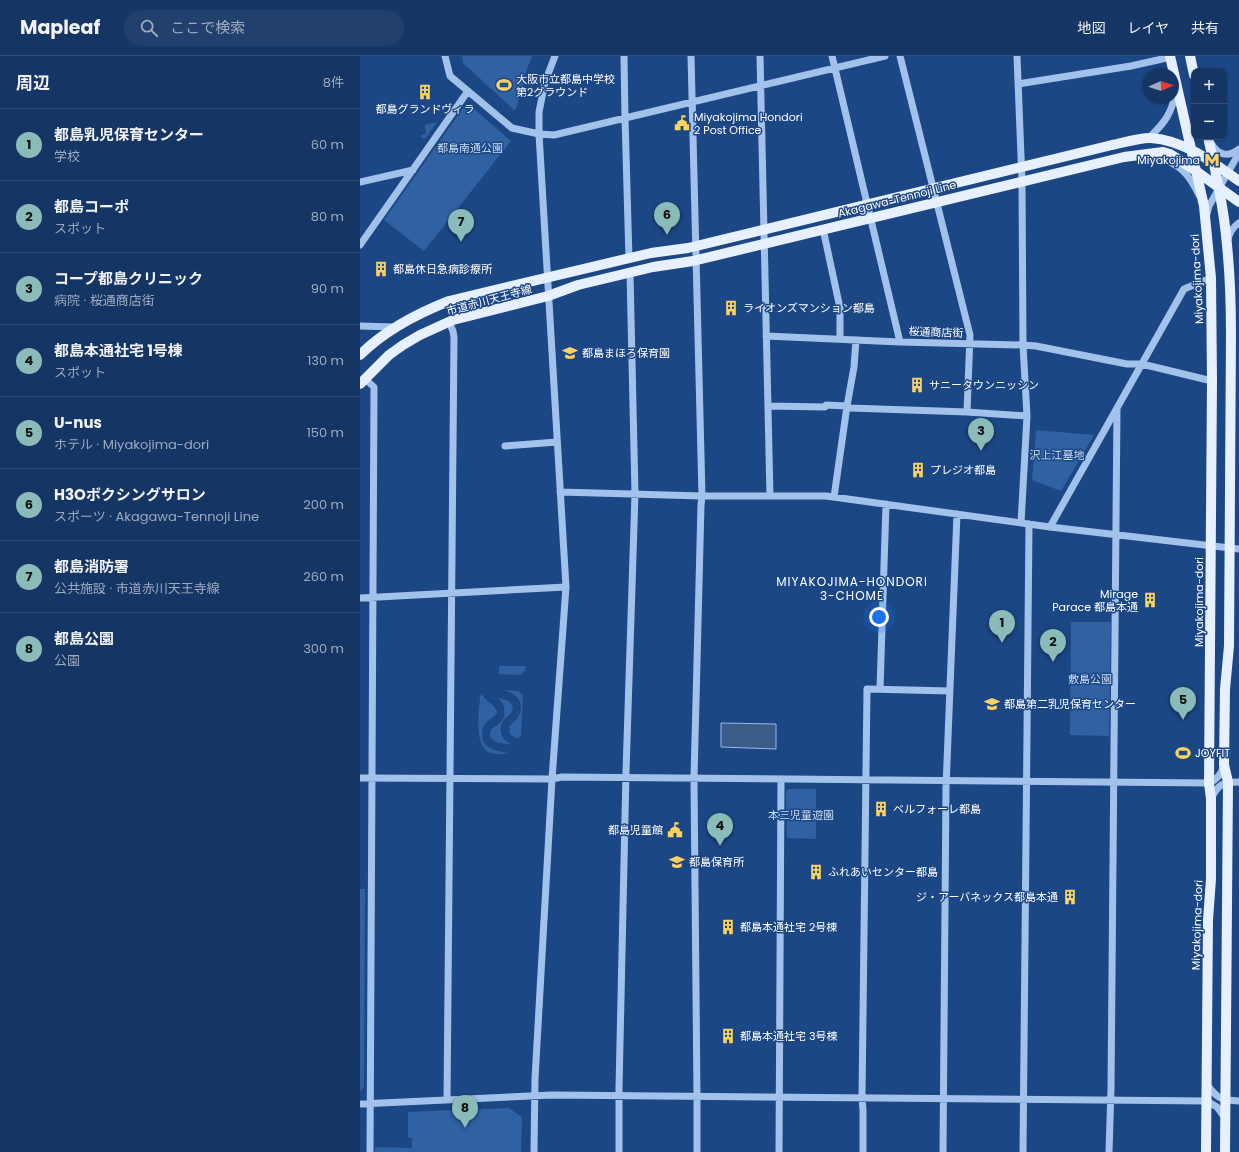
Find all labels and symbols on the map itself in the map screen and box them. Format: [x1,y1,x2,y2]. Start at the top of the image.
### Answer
north arrow [1143,68,1179,104]
place label: 大阪市立都島中学校 第2グラウンド [516,71,615,100]
sports icon: 大阪市立都島中学校 第2グラウンド [495,76,513,94]
building icon: 都島グランドヴィラ [416,83,434,101]
place label: 都島グランドヴィラ [376,101,475,117]
place label: Miyakojima Hondori 2 Post Office [694,109,803,138]
public building icon: Miyakojima Hondori 2 Post Office [673,114,691,132]
park label: 都島南通公園 [437,140,503,156]
metro station icon: Miyakojima [1203,151,1221,169]
place label: Miyakojima [1137,152,1200,168]
street label: Akagawa-Tennoji Line [836,176,958,221]
pin: 6 [654,202,680,235]
pin: 7 [448,209,474,242]
street label: Miyakojima-dori [1187,233,1207,324]
building icon: 都島休日急病診療所 [372,260,390,278]
place label: 都島休日急病診療所 [393,261,493,277]
street label: 市道赤川天王寺線 [444,281,534,319]
building icon: ライオンズマンション都島 [722,299,740,317]
place label: ライオンズマンション都島 [743,300,875,316]
street label: 桜通商店街 [908,323,964,341]
school or university icon: 都島まほろ保育園 [561,344,579,362]
place label: 都島まほろ保育園 [582,345,670,361]
building icon: サニータウンニッシン [908,376,926,394]
place label: サニータウンニッシン [929,377,1039,393]
pin: 3 [968,418,994,451]
park label: 沢上江墓地 [1030,447,1085,463]
building icon: プレジオ都島 [909,461,927,479]
place label: プレジオ都島 [930,462,996,478]
street label: Miyakojima-dori [1191,557,1207,647]
district label: MIYAKOJIMA-HONDORI 3-CHOME [776,573,928,604]
place label: Mirage Parace 都島本通 [1052,586,1138,615]
building icon: Mirage Parace 都島本通 [1141,591,1159,609]
your location [869,607,889,627]
pin: 1 [989,610,1015,643]
pin: 2 [1040,629,1066,662]
park label: 敷島公園 [1068,671,1112,687]
pin: 5 [1170,687,1196,720]
school or university icon: 都島第二乳児保育センター [983,695,1001,713]
place label: 都島第二乳児保育センター [1004,696,1136,712]
sports icon: JOYFIT [1174,744,1192,762]
place label: JOYFIT [1195,745,1230,761]
building icon: ベルフォーレ都島 [872,800,890,818]
place label: ベルフォーレ都島 [893,801,981,817]
park label: 本三児童遊園 [768,807,834,823]
pin: 4 [707,813,733,846]
public building icon: 都島児童館 [666,821,684,839]
place label: 都島児童館 [608,822,663,838]
school or university icon: 都島保育所 [668,853,686,871]
place label: 都島保育所 [689,854,745,870]
building icon: ふれあいセンター都島 [807,863,825,881]
place label: ふれあいセンター都島 [828,864,938,880]
street label: Miyakojima-dori [1187,879,1207,970]
building icon: ジ・アーバネックス都島本通 [1061,888,1079,906]
place label: ジ・アーバネックス都島本通 [916,889,1058,905]
building icon: 都島本通社宅 2号棟 [719,918,737,936]
place label: 都島本通社宅 2号棟 [740,919,837,935]
building icon: 都島本通社宅 3号棟 [719,1027,737,1045]
place label: 都島本通社宅 3号棟 [740,1028,837,1044]
pin: 8 [452,1095,478,1128]

